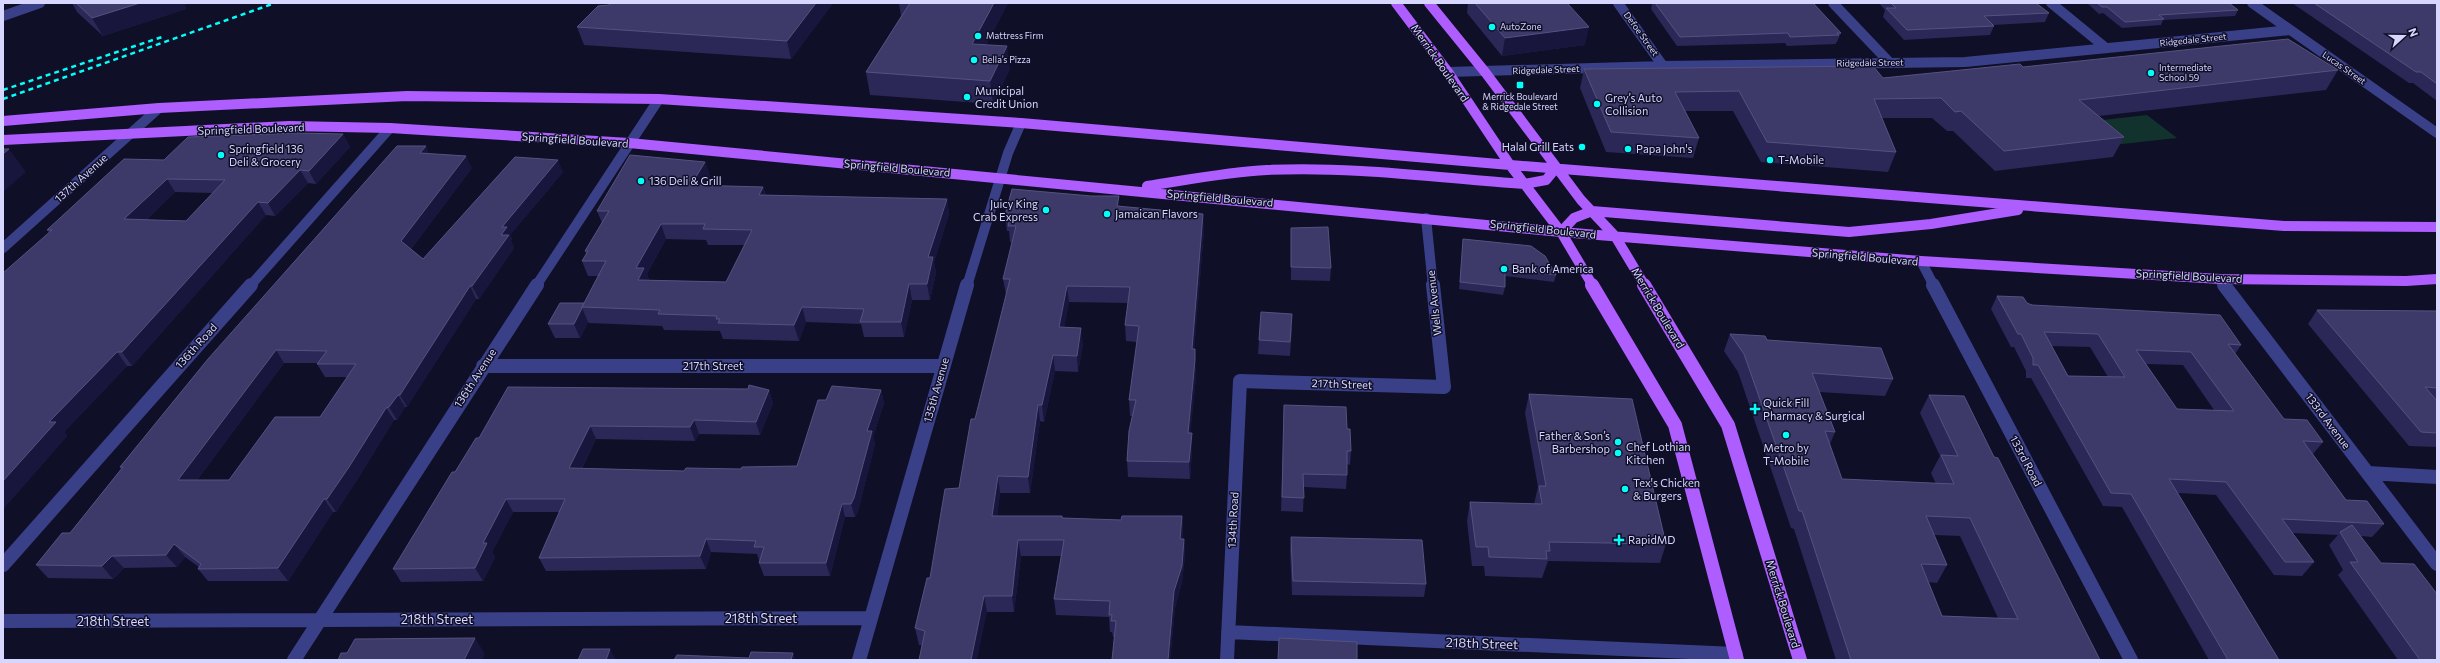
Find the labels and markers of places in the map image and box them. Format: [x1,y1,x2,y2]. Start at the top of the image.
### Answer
place label: AutoZone [1500,21,1542,32]
marker: AutoZone [1487,22,1497,32]
place label: Mattress Firm [986,30,1044,41]
marker: Mattress Firm [973,31,983,41]
place label: Bella’s Pizza [982,54,1031,65]
marker: Bella’s Pizza [969,55,979,65]
place label: Intermediate School 59 [2159,62,2212,83]
marker: Intermediate School 59 [2146,68,2156,78]
marker: Merrick Boulevard & Ridgedale Street [1515,80,1525,90]
place label: Municipal Credit Union [975,84,1038,110]
place label: Merrick Boulevard & Ridgedale Street [1482,91,1558,112]
place label: Grey’s Auto Collision [1605,91,1663,117]
marker: Municipal Credit Union [962,92,972,102]
marker: Grey’s Auto Collision [1592,99,1602,109]
place label: Halal Grill Eats [1502,140,1574,153]
place label: Springfield 136 Deli & Grocery [229,142,304,168]
marker: Halal Grill Eats [1577,142,1587,152]
place label: Papa John's [1636,142,1693,156]
marker: Papa John's [1623,144,1633,154]
marker: Springfield 136 Deli & Grocery [216,150,226,160]
place label: T-Mobile [1778,153,1824,166]
marker: T-Mobile [1765,155,1775,165]
place label: 136 Deli & Grill [649,174,721,187]
marker: 136 Deli & Grill [636,176,646,186]
place label: Juicy King Crab Express [973,197,1038,223]
marker: Juicy King Crab Express [1041,205,1051,215]
place label: Jamaican Flavors [1115,207,1198,221]
marker: Jamaican Flavors [1102,209,1112,219]
place label: Bank of America [1512,262,1594,275]
marker: Bank of America [1499,264,1509,274]
place label: Quick Fill Pharmacy & Surgical [1763,396,1865,422]
marker: Quick Fill Pharmacy & Surgical [1750,404,1760,414]
place label: Father & Son’s Barbershop [1539,429,1610,455]
marker: Metro by T-Mobile [1781,430,1791,440]
marker: Father & Son’s Barbershop [1613,437,1623,447]
place label: Chef Lothian Kitchen [1626,440,1691,466]
place label: Metro by T-Mobile [1763,441,1809,467]
marker: Chef Lothian Kitchen [1613,448,1623,458]
place label: Tex's Chicken & Burgers [1633,476,1700,502]
marker: Tex's Chicken & Burgers [1620,484,1630,494]
place label: RapidMD [1628,533,1675,546]
marker: RapidMD [1613,534,1625,546]

